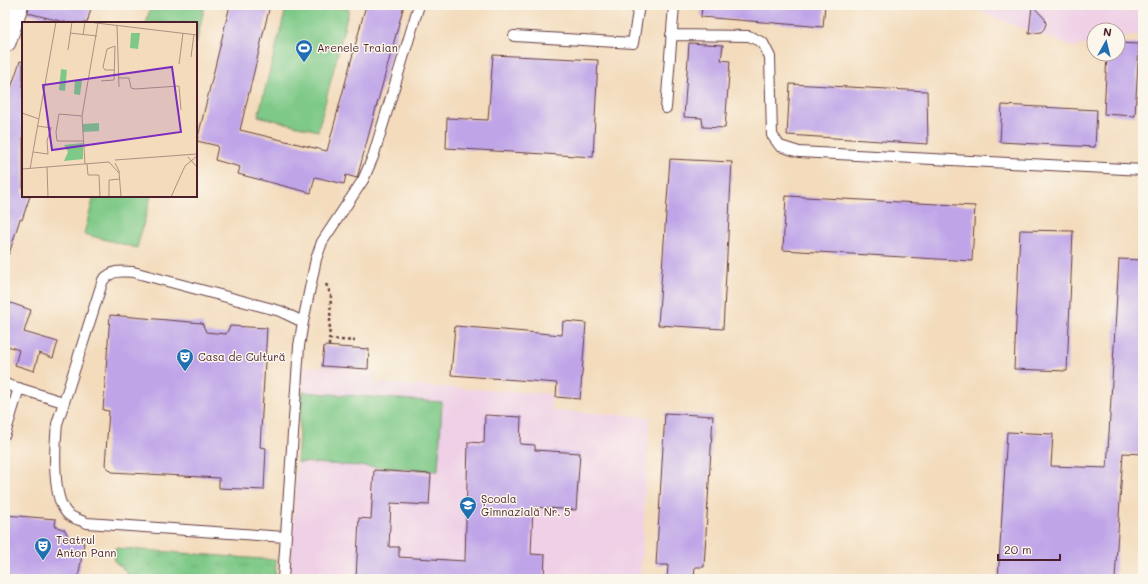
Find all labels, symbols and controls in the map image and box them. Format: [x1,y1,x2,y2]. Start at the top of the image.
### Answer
inset map [22,22,197,197]
north arrow [1086,22,1126,62]
text: N [1102,24,1113,40]
sports icon: Arenele Traian [294,38,314,63]
place label: Arenele Traian [317,40,398,55]
theatre icon: Casa de Cultură [175,347,195,372]
place label: Casa de Cultură [198,349,286,364]
place label: Școala Gimnazială Nr. 5 [481,491,571,519]
school or university icon: Școala Gimnazială Nr. 5 [458,495,478,520]
place label: Teatrul Anton Pann [56,532,116,560]
theatre icon: Teatrul Anton Pann [33,536,53,561]
scale bar [998,536,1060,562]
text: 20 m [1004,541,1032,557]

